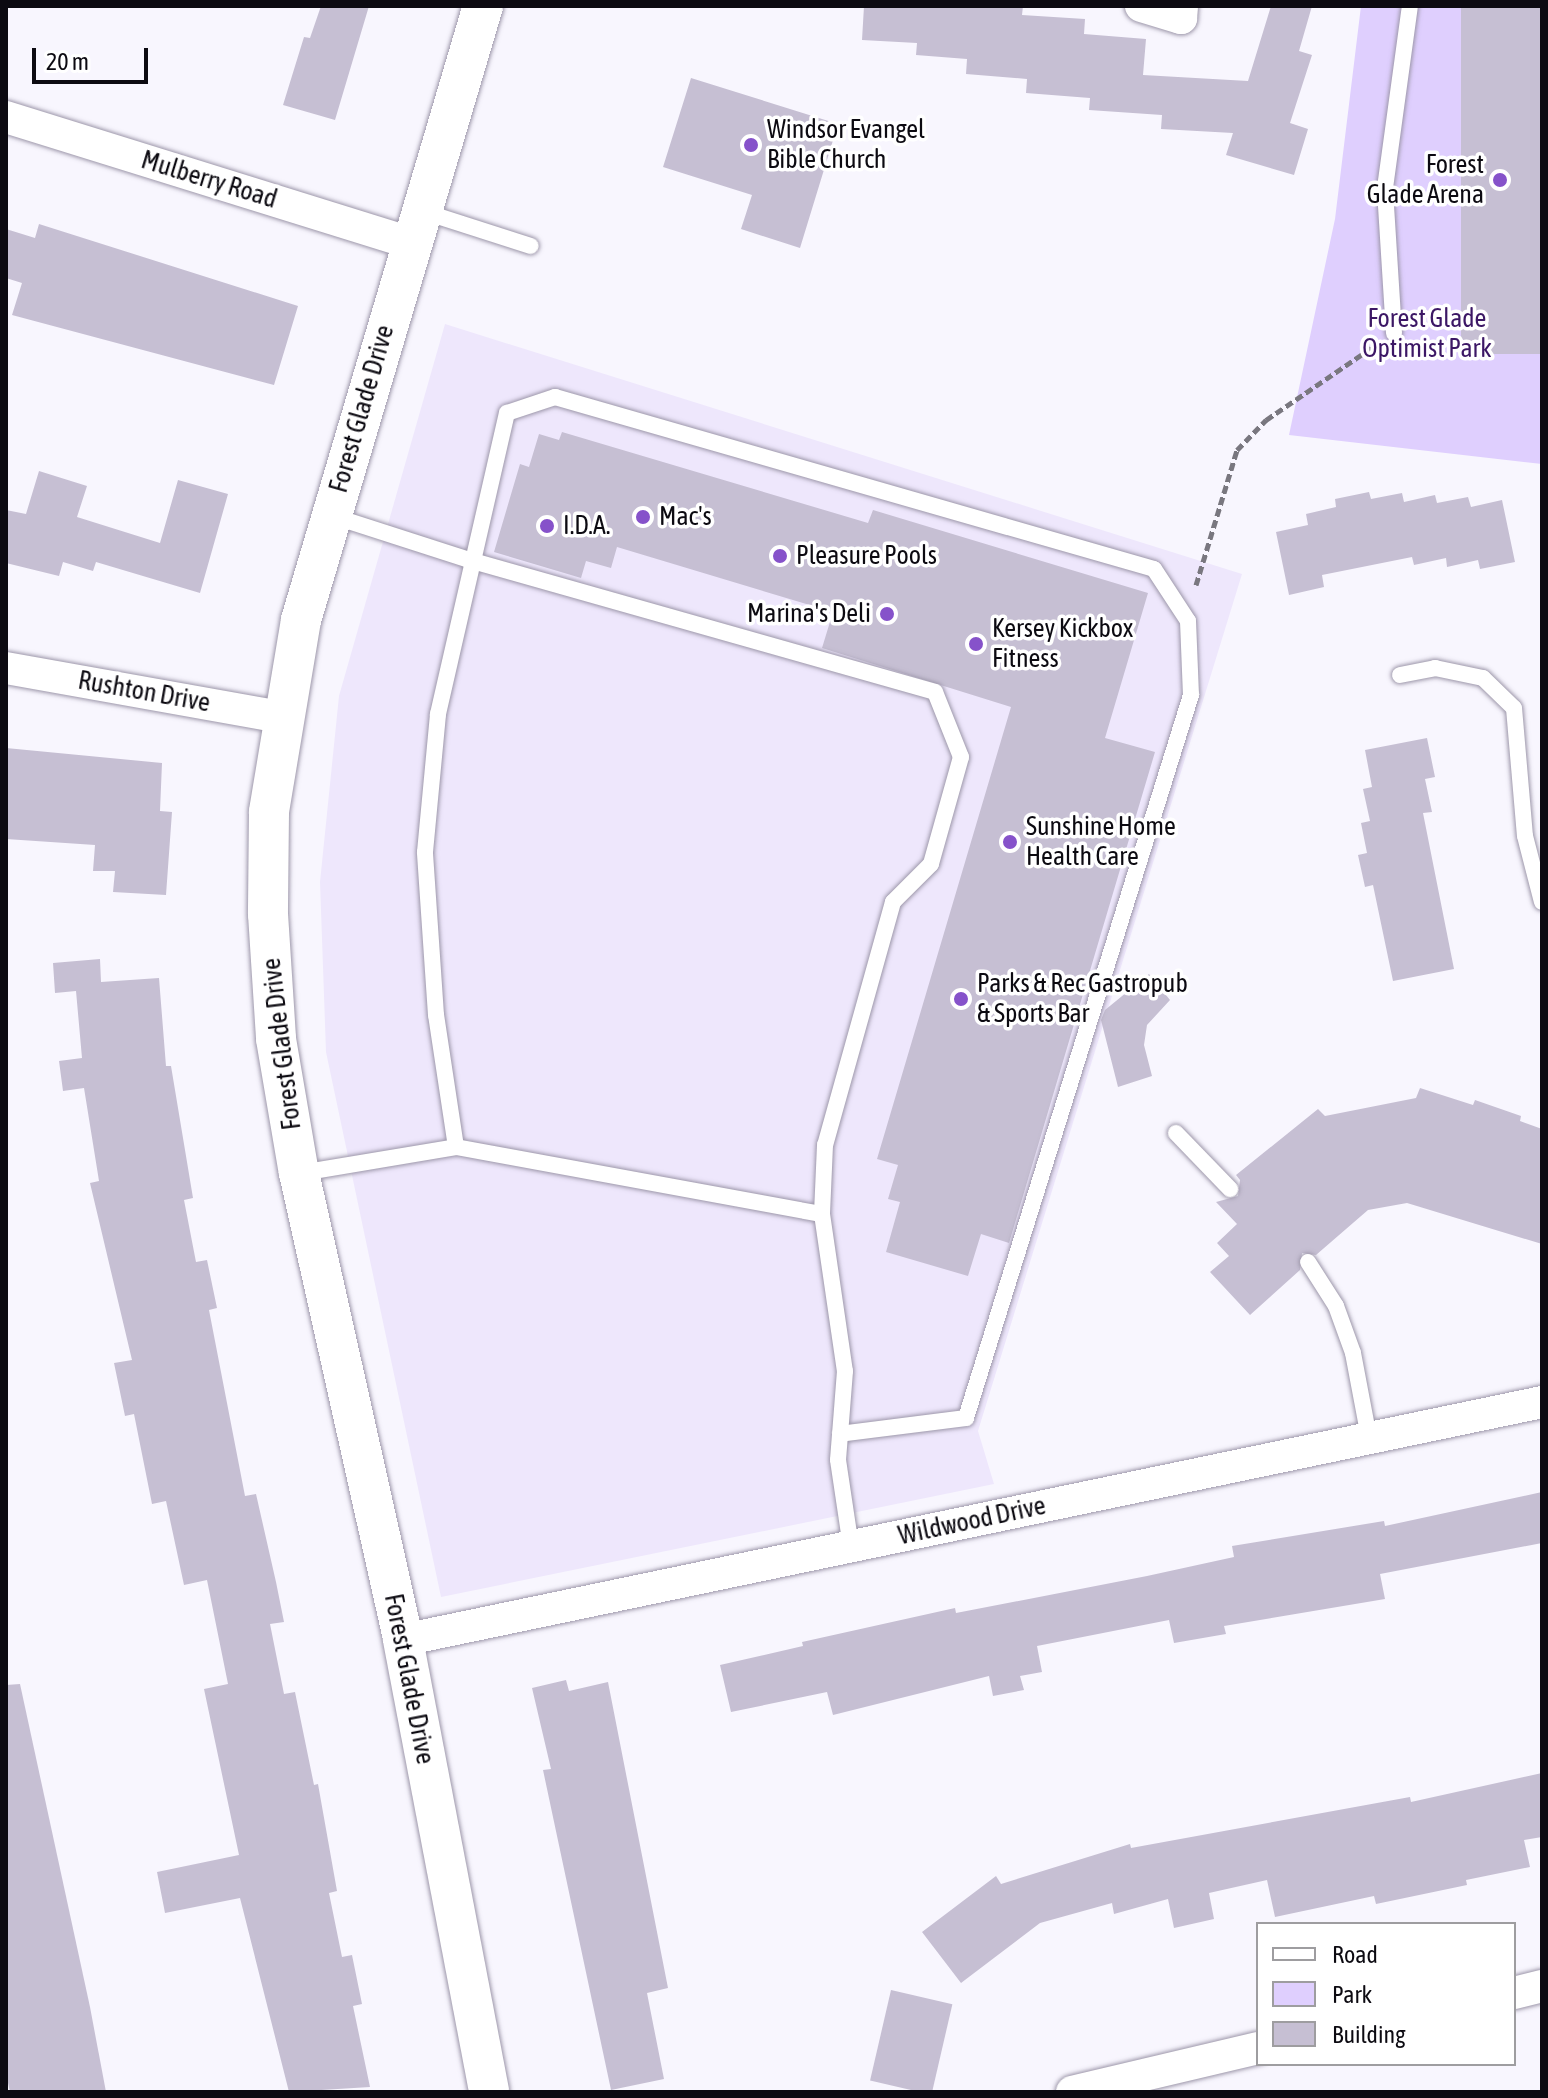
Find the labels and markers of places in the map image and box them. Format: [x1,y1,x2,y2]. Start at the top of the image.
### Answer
place label: Windsor Evangel Bible Church [767,114,925,176]
marker: Windsor Evangel Bible Church [742,136,760,154]
place label: Forest Glade Arena [1367,149,1484,210]
marker: Forest Glade Arena [1491,171,1509,189]
place label: Mac's [659,501,712,533]
marker: Mac's [634,508,652,526]
place label: I.D.A. [563,510,610,542]
marker: I.D.A. [538,517,556,535]
place label: Pleasure Pools [796,540,937,572]
marker: Pleasure Pools [771,547,789,565]
place label: Marina's Deli [747,598,871,630]
marker: Marina's Deli [878,605,896,623]
place label: Kersey Kickbox Fitness [992,613,1133,674]
marker: Kersey Kickbox Fitness [967,635,985,653]
place label: Sunshine Home Health Care [1026,811,1176,872]
marker: Sunshine Home Health Care [1001,833,1019,851]
place label: Parks & Rec Gastropub & Sports Bar [977,968,1188,1030]
marker: Parks & Rec Gastropub & Sports Bar [952,990,970,1008]

